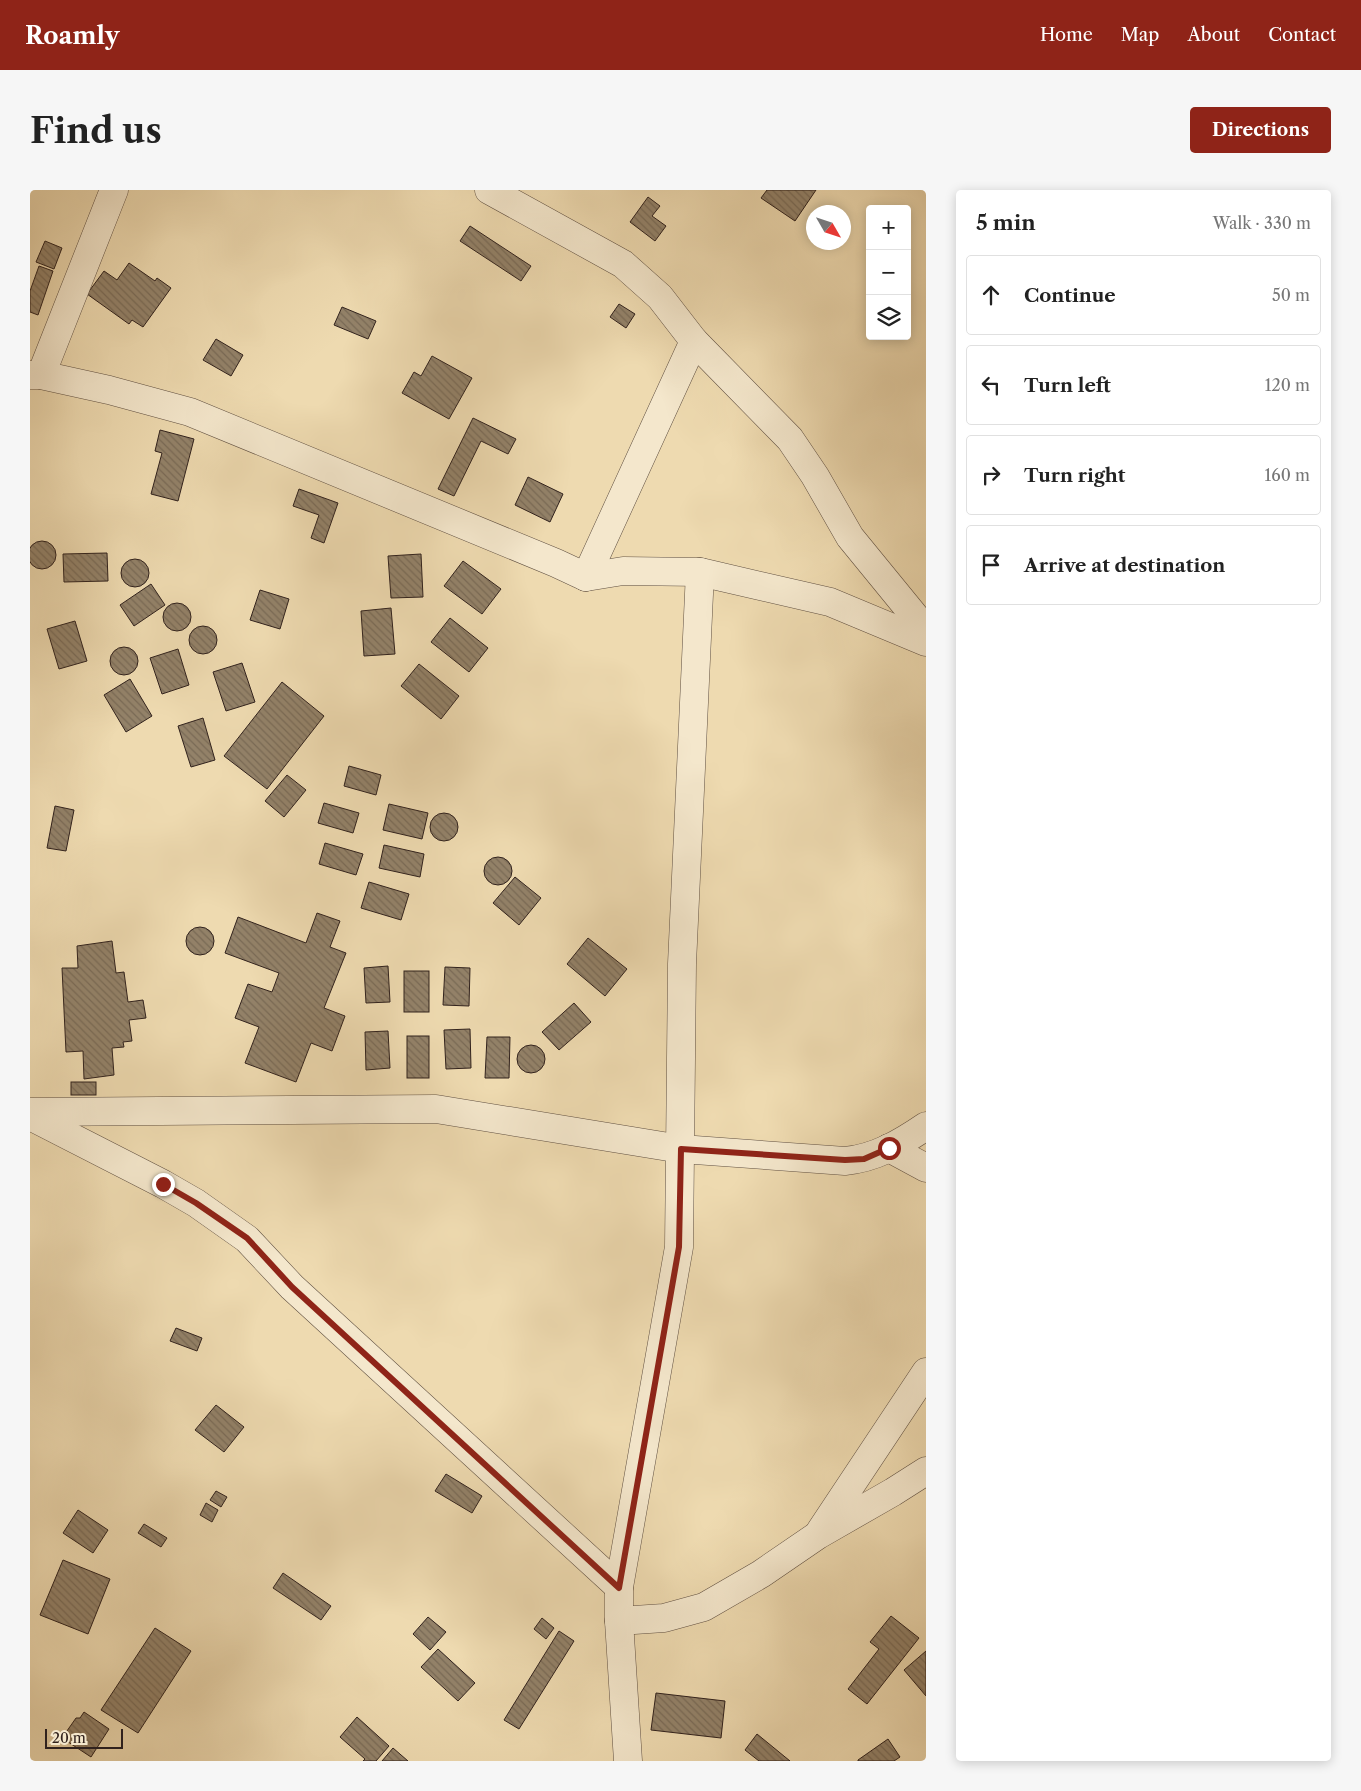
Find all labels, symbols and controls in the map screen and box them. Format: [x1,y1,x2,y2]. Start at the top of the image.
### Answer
text: Roamly [25,21,119,50]
text: Home [1040,24,1093,46]
text: Map [1121,24,1159,46]
text: About [1187,24,1240,46]
text: Contact [1268,24,1336,46]
button: Directions [1190,107,1331,153]
text: Find us [30,109,162,152]
north arrow [806,205,851,250]
map controls [866,205,911,340]
button: + [866,205,911,250]
text: 5 min [976,210,1036,235]
text: Walk · 330 m [1213,213,1311,233]
button: − [866,250,911,295]
icon: ahead [977,281,1005,309]
text: Continue [1024,284,1116,307]
text: 50 m [1272,285,1310,305]
button: layers [866,295,911,340]
icon: left [977,371,1005,399]
text: Turn left [1024,374,1111,397]
text: 120 m [1265,375,1310,395]
icon: right [977,461,1005,489]
text: Turn right [1024,464,1125,487]
text: 160 m [1265,465,1310,485]
icon: arrive [977,551,1005,579]
text: Arrive at destination [1024,554,1225,577]
route start [878,1137,901,1160]
route end [152,1173,175,1196]
scale bar [45,1726,122,1749]
text: 20 m [52,1729,86,1747]

